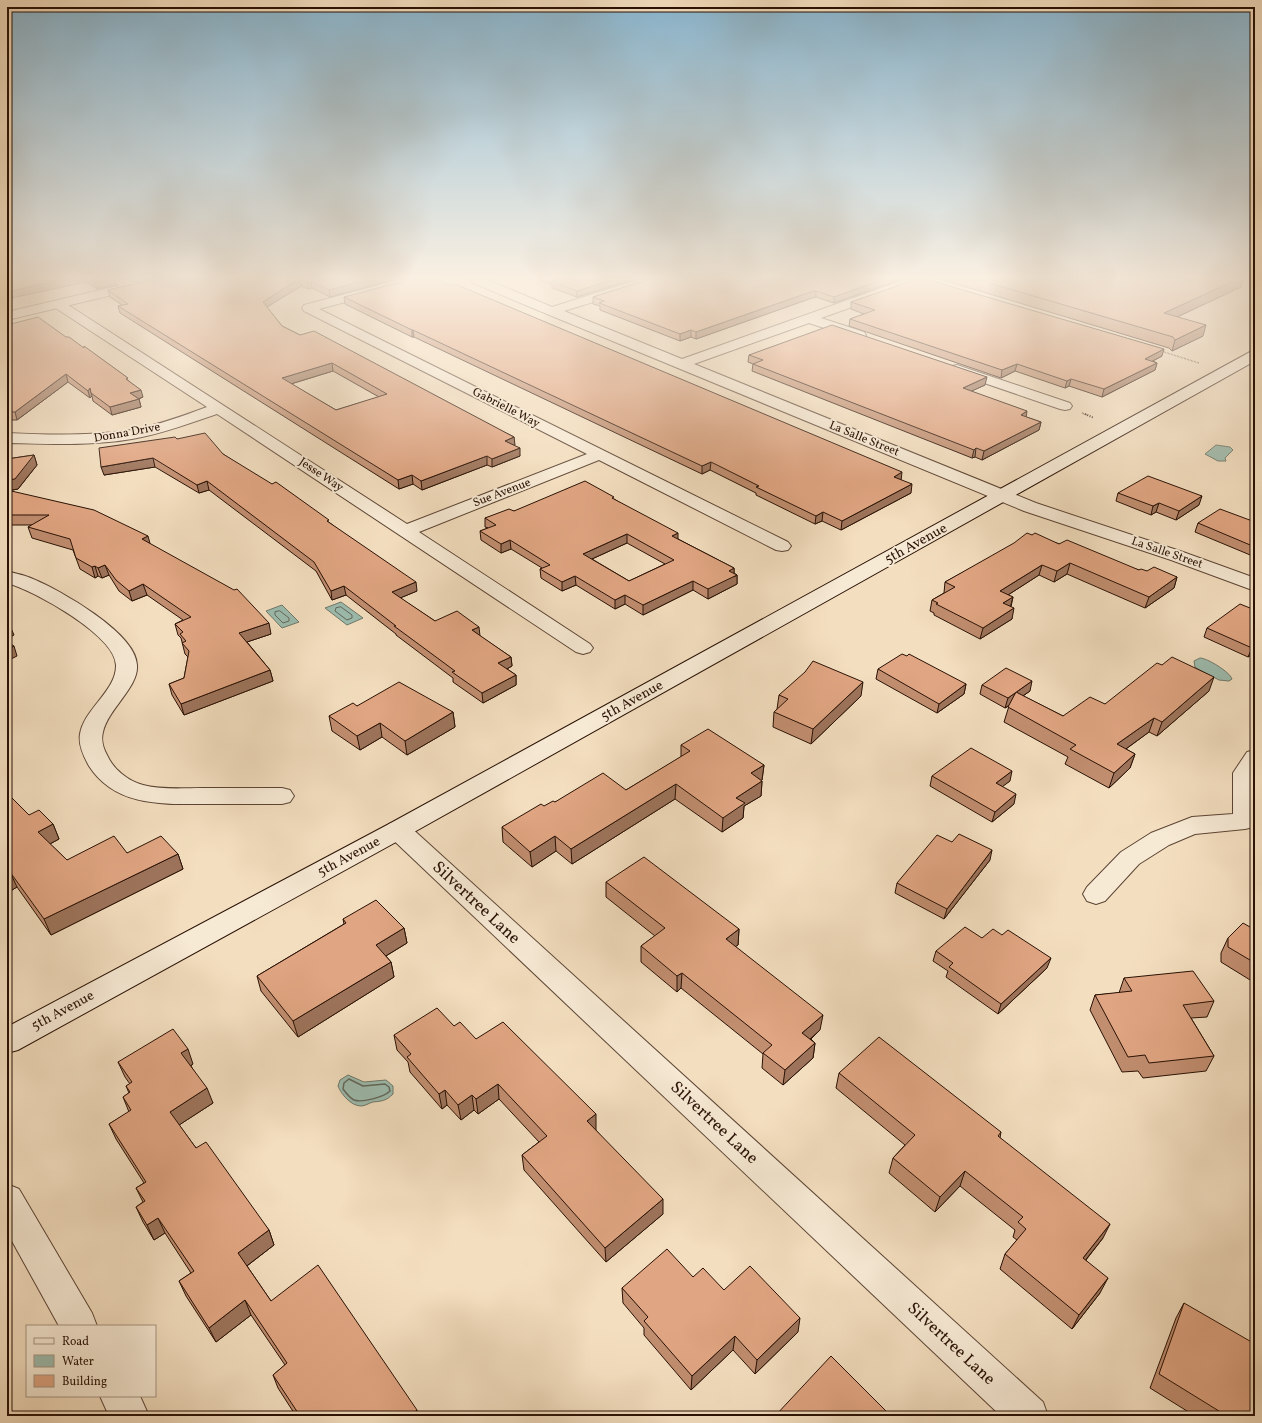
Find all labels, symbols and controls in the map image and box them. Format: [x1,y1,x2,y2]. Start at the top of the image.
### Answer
street label: Gabrielle Way [469,384,543,432]
street label: La Salle Street [827,418,901,460]
street label: Donna Drive [93,419,162,447]
street label: Jesse Way [295,454,347,496]
street label: Sue Avenue [471,475,534,511]
street label: 5th Avenue [881,519,951,569]
street label: La Salle Street [1129,533,1205,573]
street label: 5th Avenue [597,676,667,726]
street label: 5th Avenue [314,832,384,881]
street label: Silvertree Lane [427,856,525,950]
street label: 5th Avenue [28,986,98,1035]
street label: Silvertree Lane [665,1076,763,1170]
street label: Silvertree Lane [902,1297,1000,1391]
legend [26,1325,156,1397]
text: Road [62,1334,89,1350]
text: Water [62,1354,94,1370]
text: Building [62,1374,107,1390]

